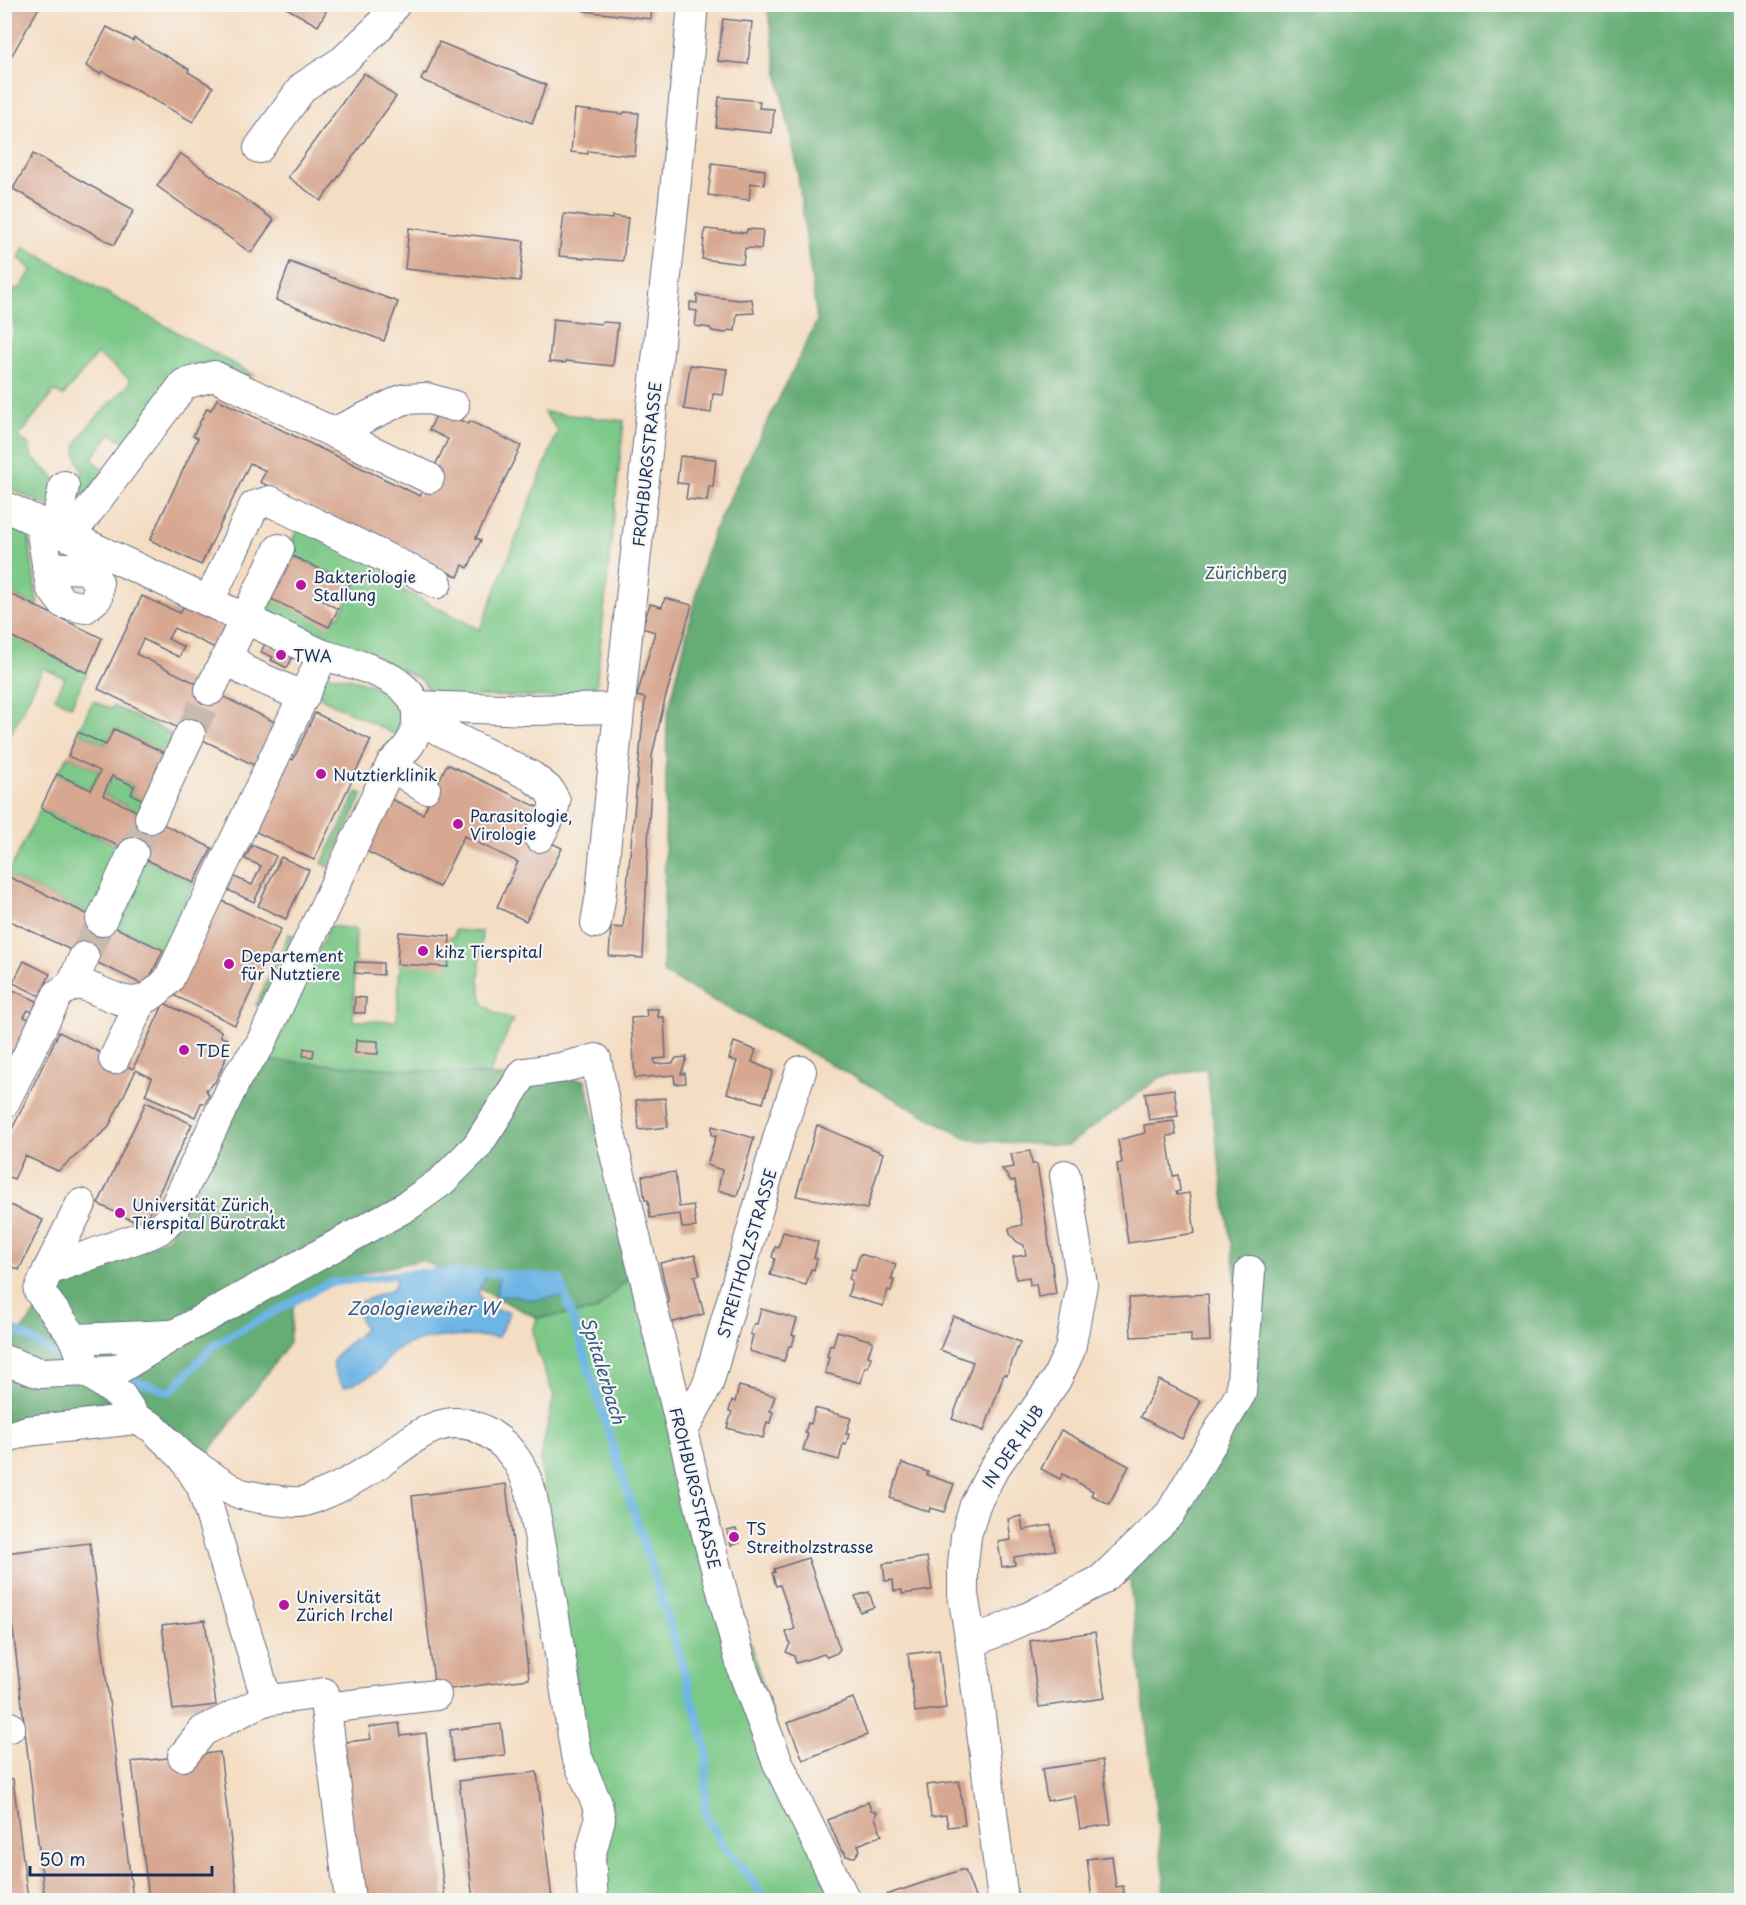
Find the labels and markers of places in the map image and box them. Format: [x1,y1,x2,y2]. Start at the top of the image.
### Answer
place label: Bakteriologie Stallung [313,564,416,606]
marker: Bakteriologie Stallung [294,578,308,592]
place label: TWA [293,643,332,667]
marker: TWA [274,648,288,662]
place label: Nutztierklinik [333,762,437,786]
marker: Nutztierklinik [314,767,328,781]
place label: Parasitologie, Virologie [470,803,572,845]
marker: Parasitologie, Virologie [451,817,465,831]
place label: kihz Tierspital [435,939,543,963]
place label: Departement für Nutztiere [241,943,344,985]
marker: kihz Tierspital [416,944,430,958]
marker: Departement für Nutztiere [222,957,236,971]
place label: TDE [196,1038,230,1062]
marker: TDE [177,1043,191,1057]
place label: Universität Zürich, Tierspital Bürotrakt [132,1192,286,1234]
marker: Universität Zürich, Tierspital Bürotrakt [113,1206,127,1220]
place label: TS Streitholzstrasse [746,1516,873,1558]
marker: TS Streitholzstrasse [727,1530,741,1544]
place label: Universität Zürich Irchel [296,1584,393,1626]
marker: Universität Zürich Irchel [277,1598,291,1612]

